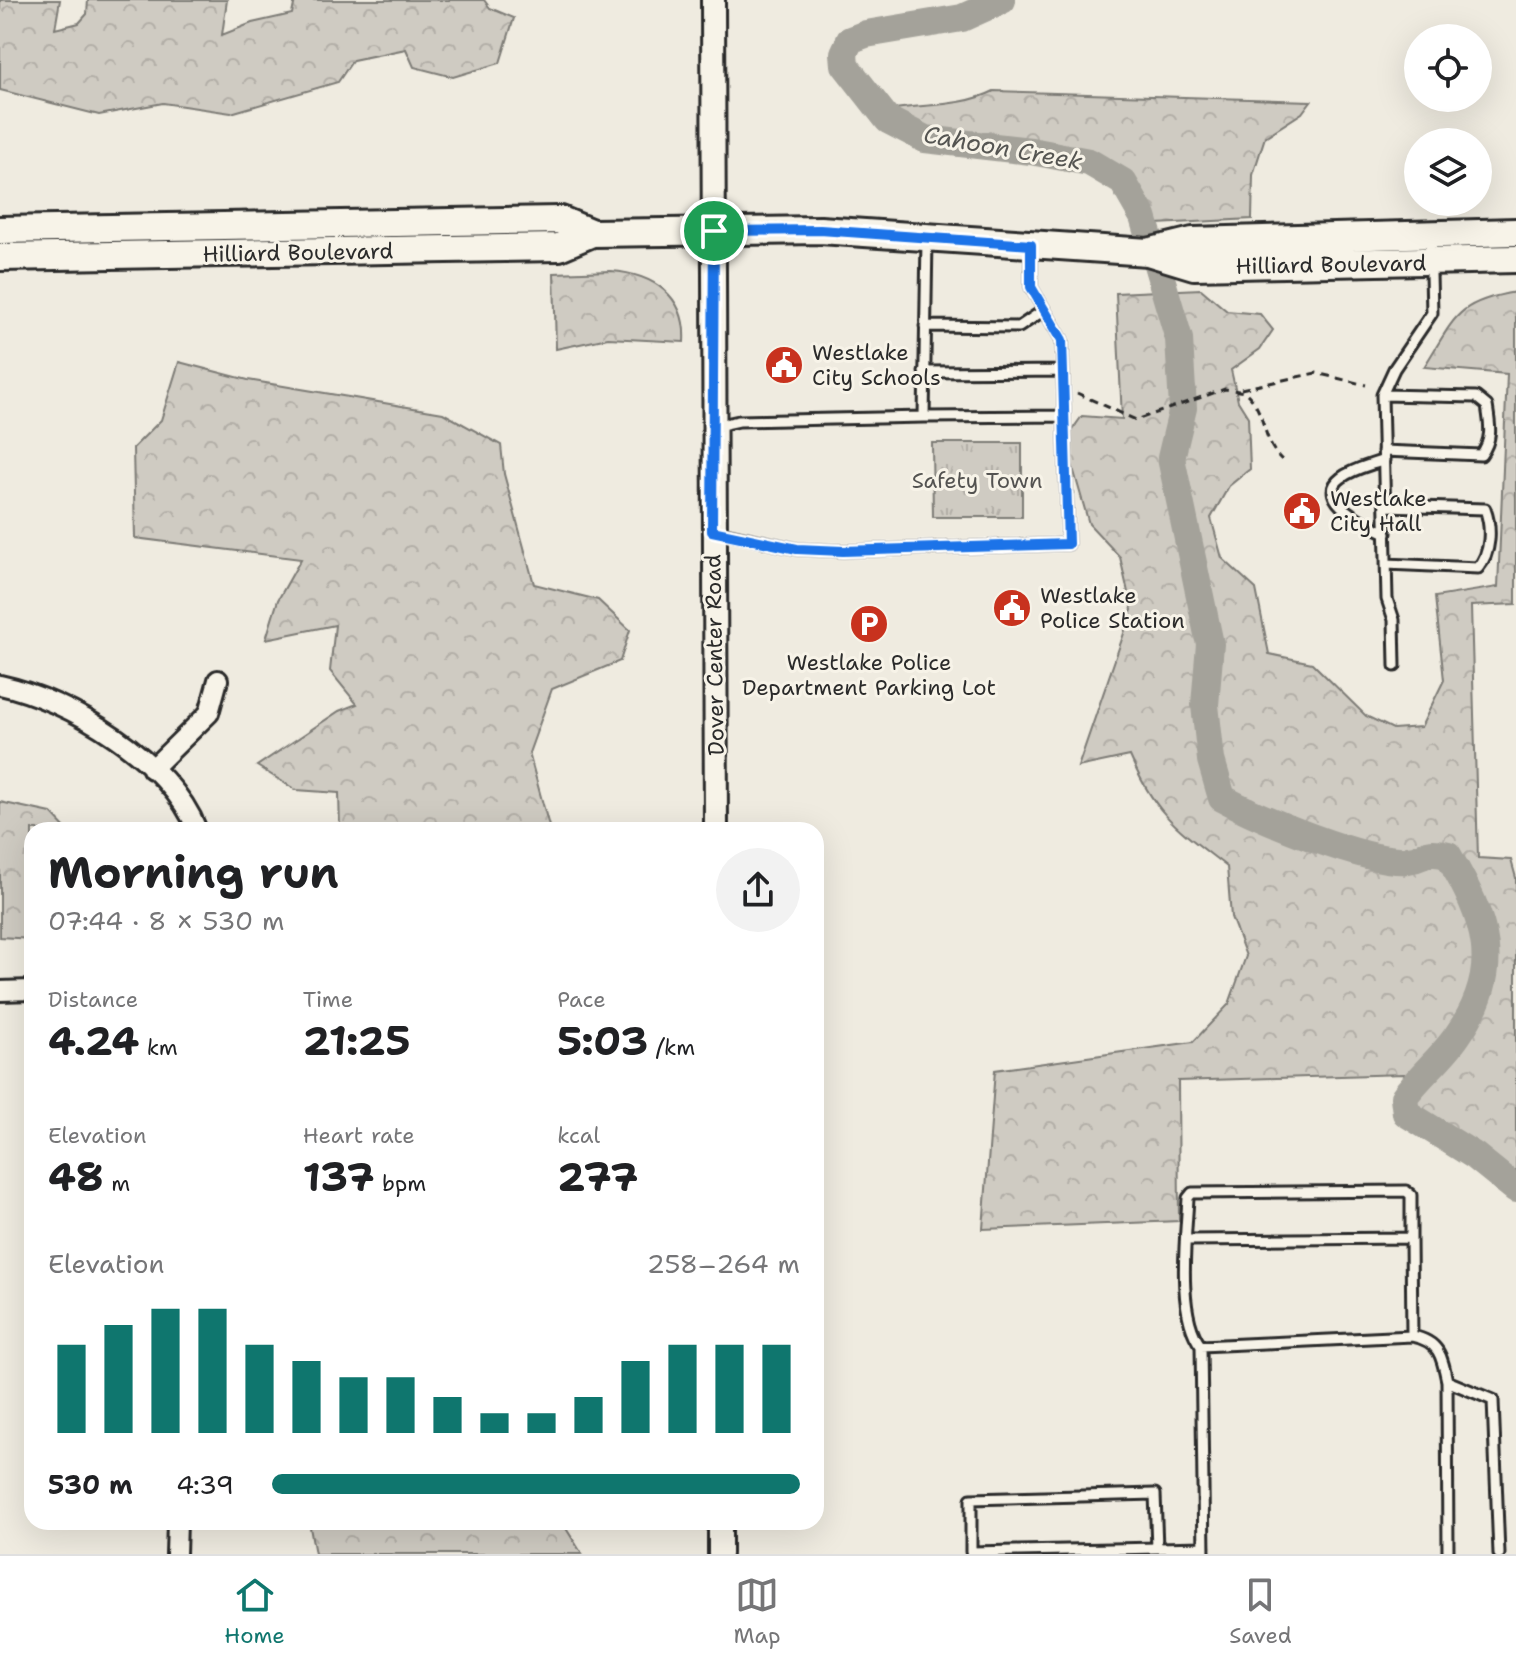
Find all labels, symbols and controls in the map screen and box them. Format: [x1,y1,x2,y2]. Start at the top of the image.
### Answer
map controls [1404,24,1492,216]
button: locate [1404,24,1492,112]
water label: Cahoon Creek [921,118,1085,178]
button: layers [1404,128,1492,216]
pin [680,197,748,265]
icon: arrive [692,209,736,253]
street label: Hilliard Boulevard [202,236,394,269]
street label: Hilliard Boulevard [1235,248,1427,281]
place label: Westlake City Schools [812,338,941,392]
public building icon: Westlake City Schools [763,344,805,386]
park label: Safety Town [912,466,1042,495]
place label: Westlake City Hall [1330,484,1427,538]
public building icon: Westlake City Hall [1281,490,1323,532]
street label: Dover Center Road [698,554,731,756]
place label: Westlake Police Station [1040,581,1185,635]
public building icon: Westlake Police Station [991,587,1033,629]
parking icon: Westlake Police Department Parking Lot [848,603,890,645]
place label: Westlake Police Department Parking Lot [742,648,996,702]
text: Morning run [48,843,339,902]
button: share [716,848,800,932]
text: 07:44 · 8 × 530 m [48,903,284,938]
text: Distance [48,985,138,1014]
text: Time [303,985,353,1014]
text: Pace [557,985,606,1014]
text: 4.24 [48,1014,139,1068]
text: 21:25 [303,1014,410,1068]
text: 5:03 [557,1014,648,1068]
text: km [139,1033,178,1062]
text: /km [648,1033,695,1062]
text: Elevation [48,1121,146,1150]
text: Heart rate [303,1121,415,1150]
text: kcal [557,1121,600,1150]
text: 48 [48,1150,104,1204]
text: 137 [303,1150,374,1204]
text: 277 [557,1150,638,1204]
text: m [104,1169,130,1198]
text: bpm [374,1169,426,1198]
text: Elevation [48,1246,164,1281]
text: 258–264 m [647,1246,800,1281]
text: 530 m [48,1467,133,1502]
text: 4:39 [176,1467,234,1502]
tab: Home [224,1573,285,1650]
tab: Map [733,1573,781,1650]
tab: Saved [1229,1573,1292,1650]

